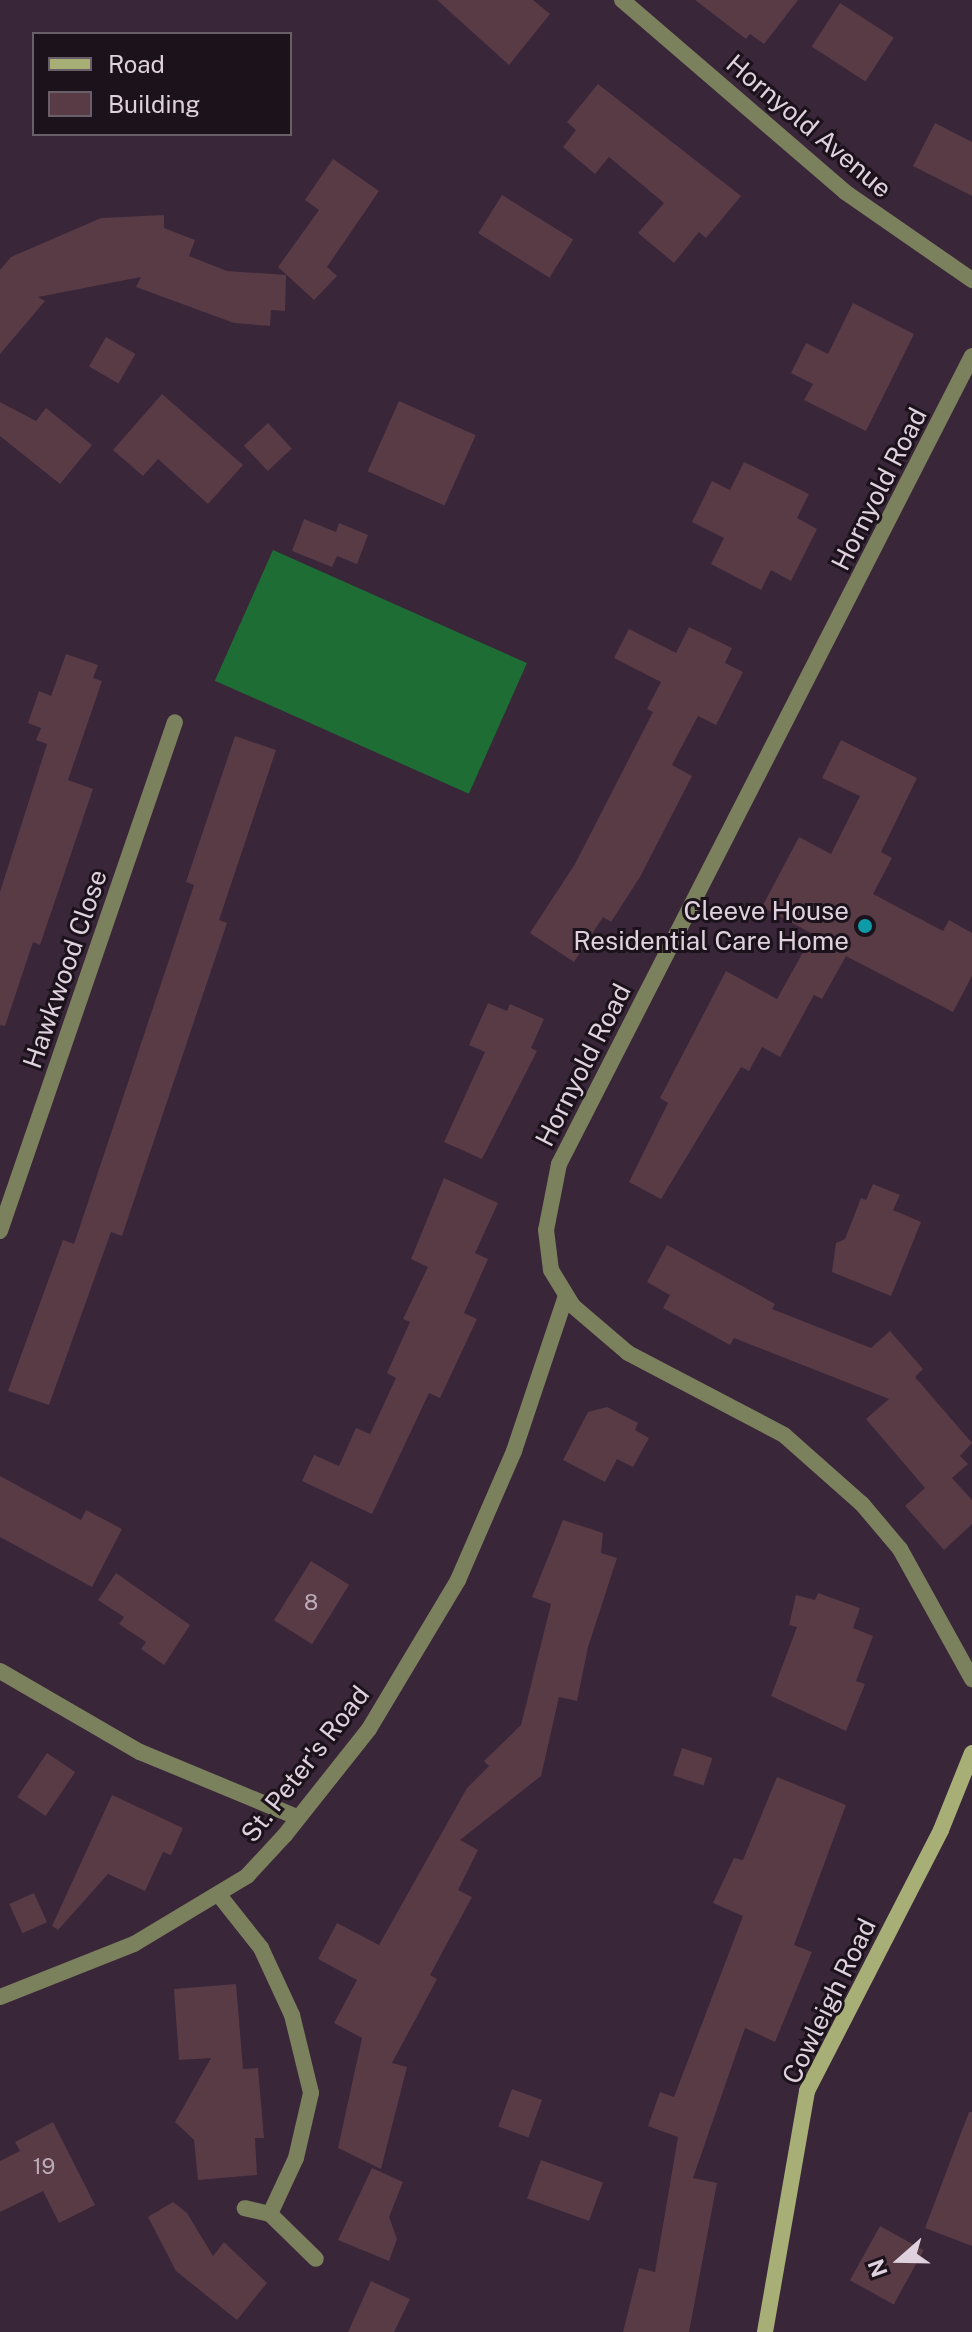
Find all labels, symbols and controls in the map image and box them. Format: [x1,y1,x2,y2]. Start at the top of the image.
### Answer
legend [32,32,292,136]
street label: Hornyold Avenue [720,48,898,204]
text: Road [108,50,165,78]
text: Building [108,90,200,118]
street label: Hornyold Road [825,403,933,575]
street label: Hawkwood Close [16,866,114,1072]
place label: Cleeve House Residential Care Home [573,895,849,956]
marker: Cleeve House Residential Care Home [856,917,874,935]
street label: Hornyold Road [529,979,637,1151]
house number: 8 [304,1590,318,1616]
street label: St. Peter's Road [234,1680,376,1848]
street label: Cowleigh Road [776,1913,882,2089]
house number: 19 [33,2154,55,2180]
north arrow [860,2220,940,2300]
text: N [862,2256,893,2281]

